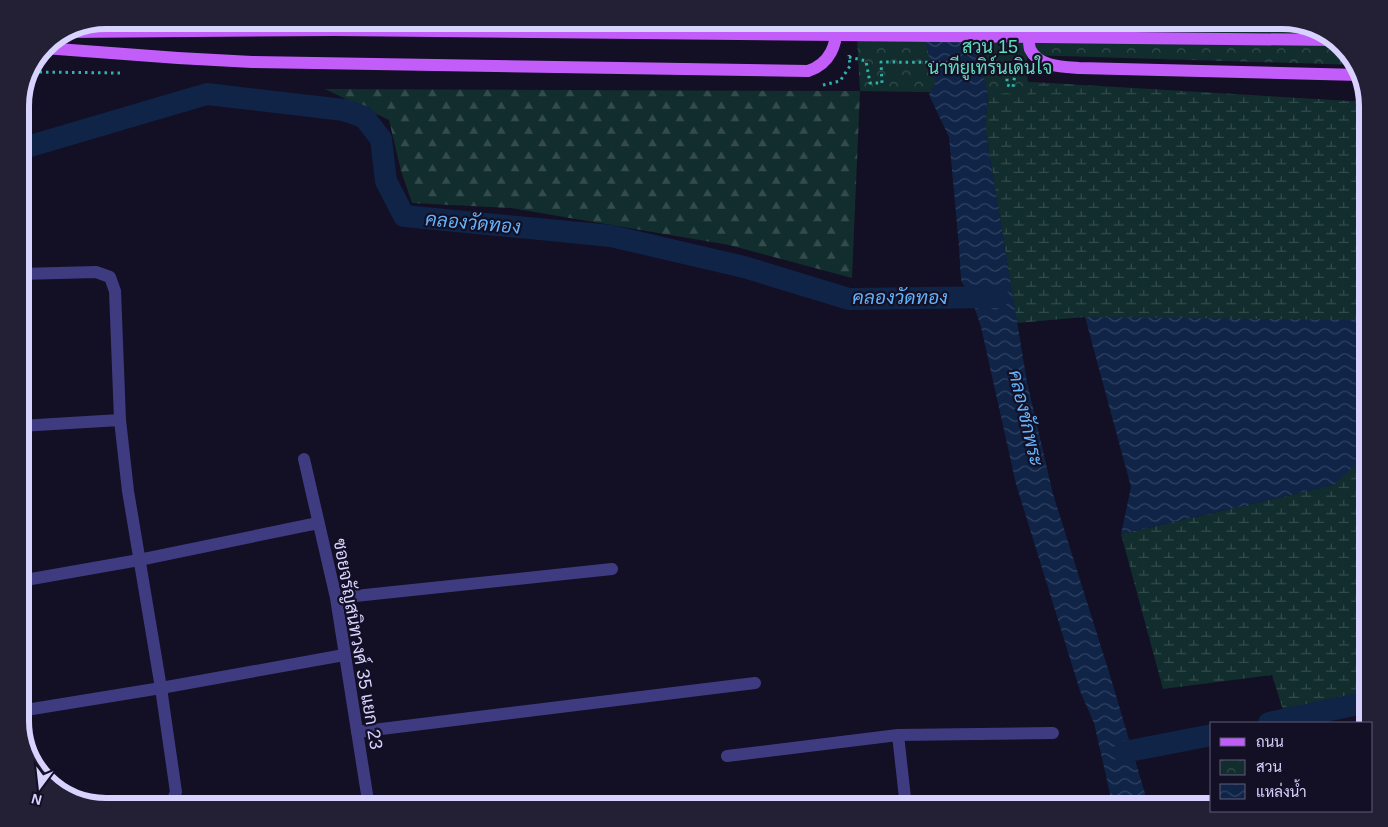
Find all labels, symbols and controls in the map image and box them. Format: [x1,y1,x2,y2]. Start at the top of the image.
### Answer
park label: สวน 15 นาทียูเทิร์นเดินใจ [928,37,1052,81]
water label: คลองวัดทอง [425,208,522,238]
water label: คลองวัดทอง [852,287,948,308]
water label: คลองชักพระ [1005,368,1047,469]
street label: ซอยจรัญสนิทวงศ์ 35 แยก 23 [329,537,389,751]
legend [1210,722,1373,812]
text: ถนน [1256,733,1284,750]
text: สวน [1256,758,1282,775]
north arrow [15,762,65,812]
text: แหล่งน้ำ [1256,779,1307,800]
text: N [30,791,44,809]

